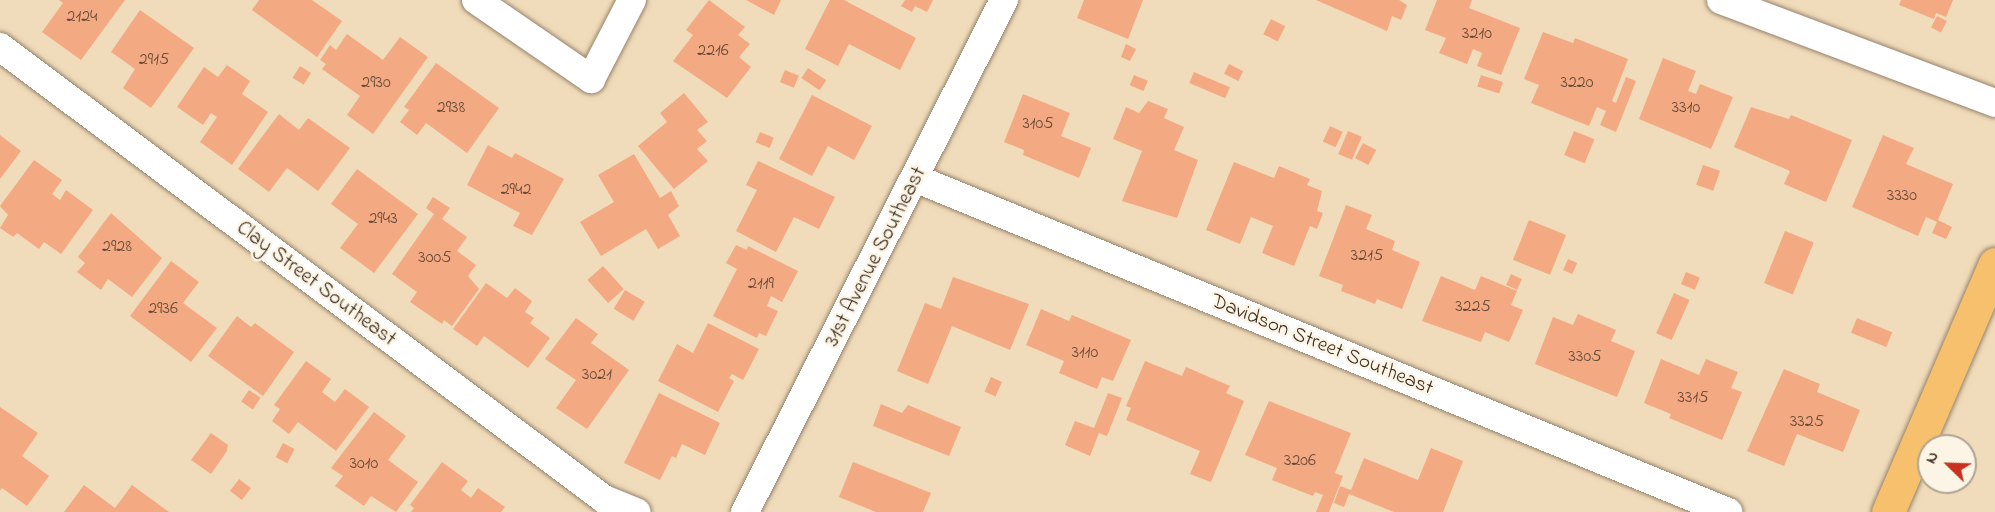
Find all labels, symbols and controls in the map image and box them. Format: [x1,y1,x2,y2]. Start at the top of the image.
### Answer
house number: 2124 [66,6,98,28]
house number: 3210 [1462,23,1492,45]
house number: 2216 [697,40,729,62]
house number: 2915 [139,49,169,71]
house number: 2930 [361,72,391,94]
house number: 3220 [1560,72,1594,94]
house number: 2938 [437,97,465,119]
house number: 3310 [1672,97,1700,119]
house number: 3105 [1022,113,1054,135]
street label: 31st Avenue Southeast [820,163,932,351]
house number: 2942 [501,179,531,201]
house number: 3330 [1887,185,1917,207]
house number: 2943 [368,208,398,230]
street label: Clay Street Southeast [231,216,401,352]
house number: 2928 [102,236,132,258]
house number: 3215 [1351,245,1383,267]
house number: 3005 [418,247,452,269]
house number: 2119 [748,273,774,295]
street label: Davidson Street Southeast [1207,289,1437,401]
house number: 3225 [1455,296,1491,318]
house number: 2936 [148,298,178,320]
house number: 3110 [1072,342,1098,364]
house number: 3305 [1569,346,1601,368]
house number: 3021 [582,364,612,386]
house number: 3315 [1678,387,1708,409]
house number: 3325 [1790,411,1824,433]
north arrow [1917,434,1977,494]
text: N [1919,448,1945,467]
house number: 3206 [1284,450,1316,472]
house number: 3010 [350,453,378,475]

